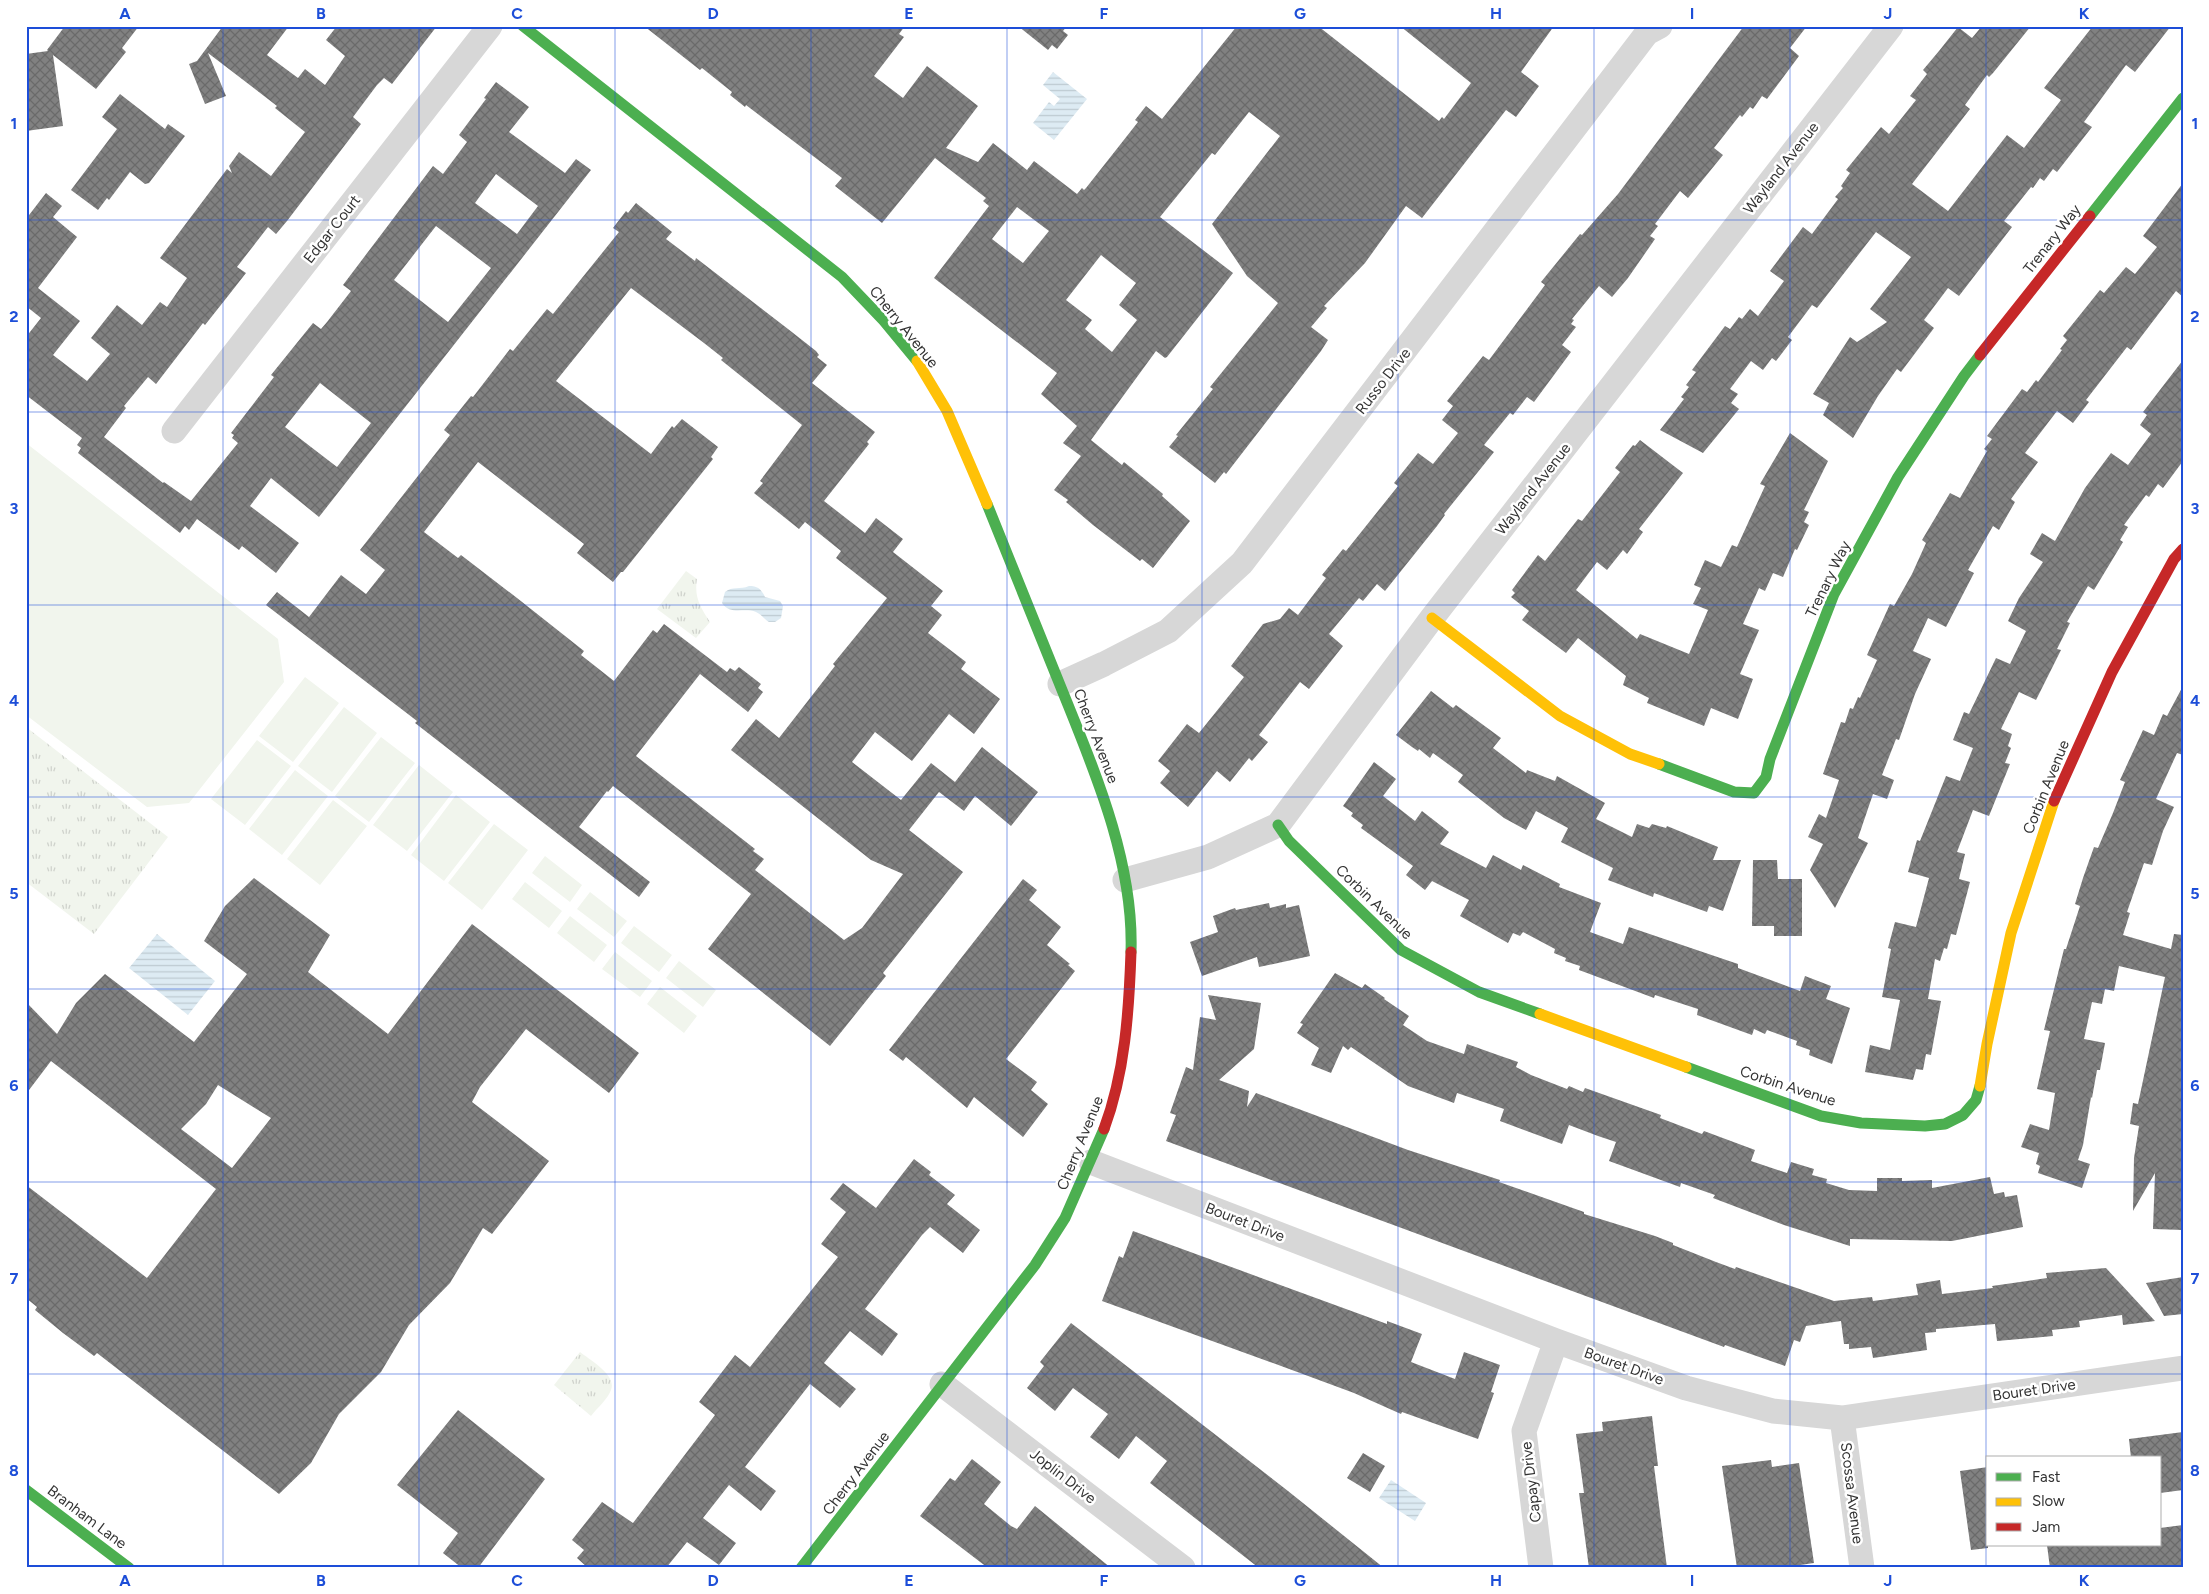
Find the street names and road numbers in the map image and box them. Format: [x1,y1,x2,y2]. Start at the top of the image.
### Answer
street label: Wayland Avenue [1740,118,1822,218]
street label: Edgar Court [300,191,364,267]
street label: Trenary Way [2019,201,2085,277]
street label: Cherry Avenue [866,283,942,371]
street label: Russo Drive [1352,344,1414,418]
street label: Wayland Avenue [1492,439,1574,539]
street label: Trenary Way [1802,538,1854,620]
street label: Cherry Avenue [1070,686,1122,786]
street label: Corbin Avenue [2019,737,2073,837]
street label: Corbin Avenue [1332,861,1416,943]
street label: Corbin Avenue [1738,1062,1838,1110]
street label: Cherry Avenue [1053,1093,1107,1193]
street label: Bouret Drive [1203,1199,1287,1245]
street label: Bouret Drive [1582,1343,1666,1389]
street label: Bouret Drive [1991,1375,2077,1405]
street label: Cherry Avenue [819,1428,893,1518]
street label: Capay Drive [1517,1441,1545,1523]
street label: Scossa Avenue [1837,1441,1867,1545]
street label: Joplin Drive [1026,1445,1100,1507]
street label: Branham Lane [44,1481,130,1553]

